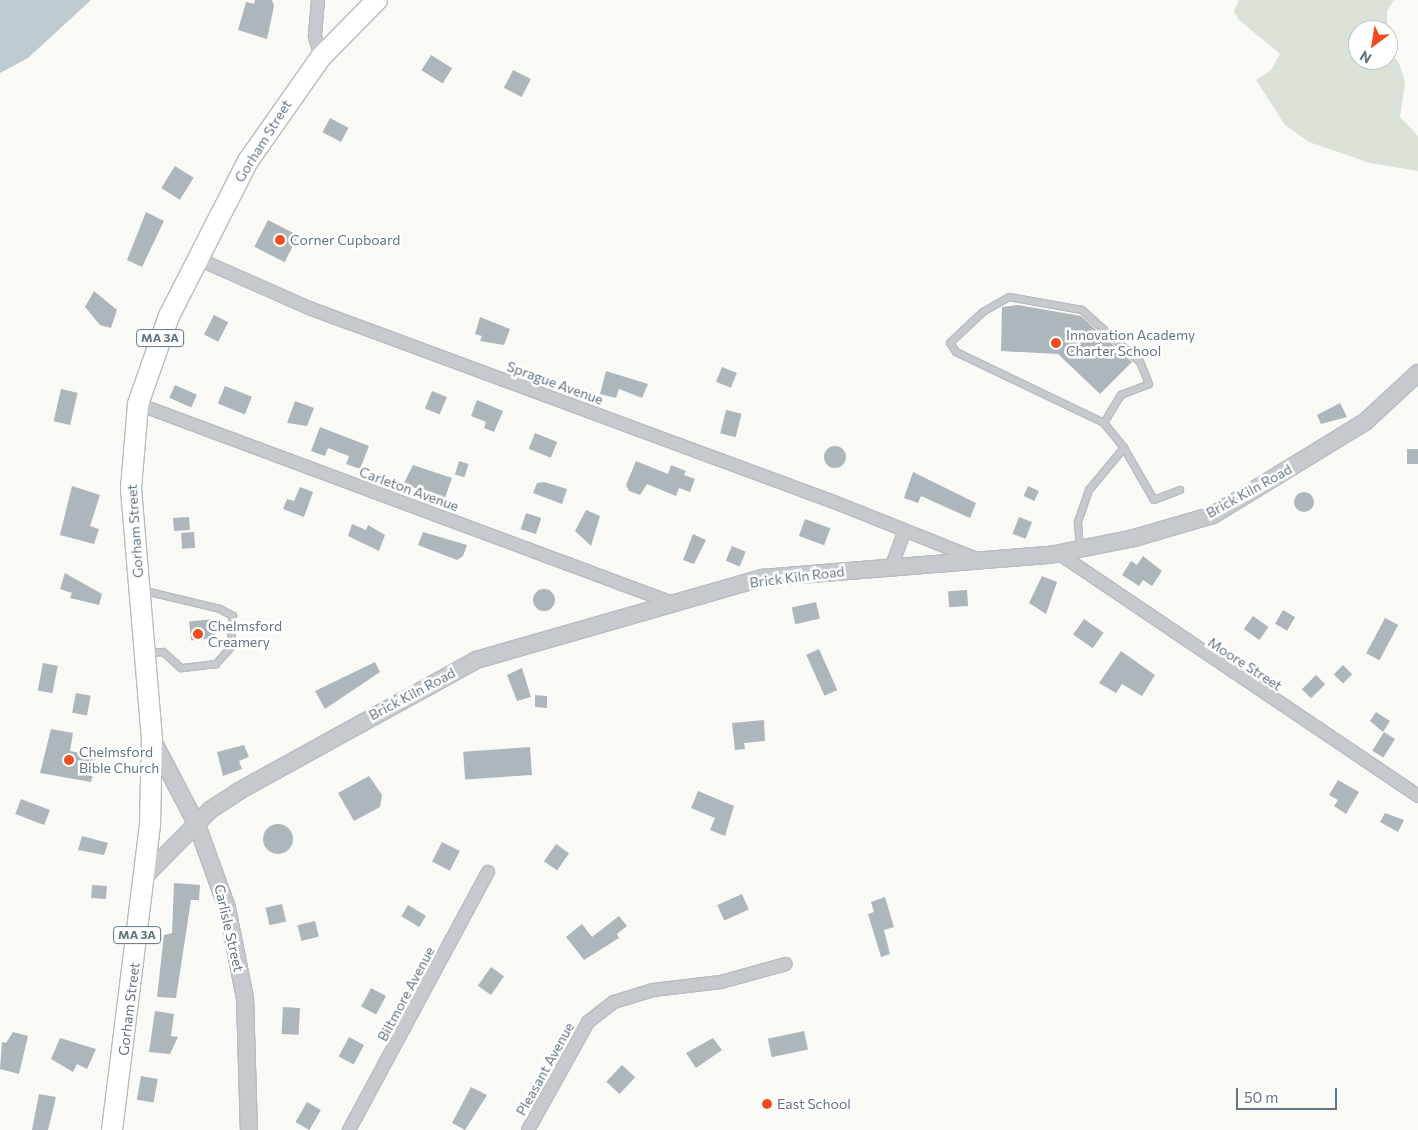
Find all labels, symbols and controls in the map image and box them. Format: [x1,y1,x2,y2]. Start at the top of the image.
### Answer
north arrow [1348,20,1398,70]
text: N [1357,47,1374,67]
street label: Gorham Street [231,97,295,185]
place label: Corner Cupboard [290,232,400,248]
marker: Corner Cupboard [274,234,286,246]
place label: Innovation Academy Charter School [1066,327,1195,360]
road number: MA 3A [135,328,185,348]
marker: Innovation Academy Charter School [1050,337,1062,349]
street label: Sprague Avenue [504,358,606,408]
street label: Brick Kiln Road [1203,461,1295,521]
street label: Carleton Avenue [357,463,461,515]
street label: Gorham Street [123,484,147,578]
street label: Brick Kiln Road [749,563,845,591]
place label: Chelmsford Creamery [208,618,282,650]
marker: Chelmsford Creamery [192,628,204,640]
street label: Moore Street [1205,634,1285,694]
street label: Brick Kiln Road [366,664,458,724]
place label: Chelmsford Bible Church [79,744,159,776]
marker: Chelmsford Bible Church [63,754,75,766]
street label: Carlisle Street [211,883,247,973]
road number: MA 3A [112,926,162,944]
street label: Biltmore Avenue [374,944,438,1044]
street label: Gorham Street [115,961,143,1057]
street label: Pleasant Avenue [512,1020,578,1118]
scale bar [1238,1078,1339,1110]
text: 50 m [1244,1088,1278,1106]
place label: East School [777,1096,851,1112]
marker: East School [761,1098,773,1110]

